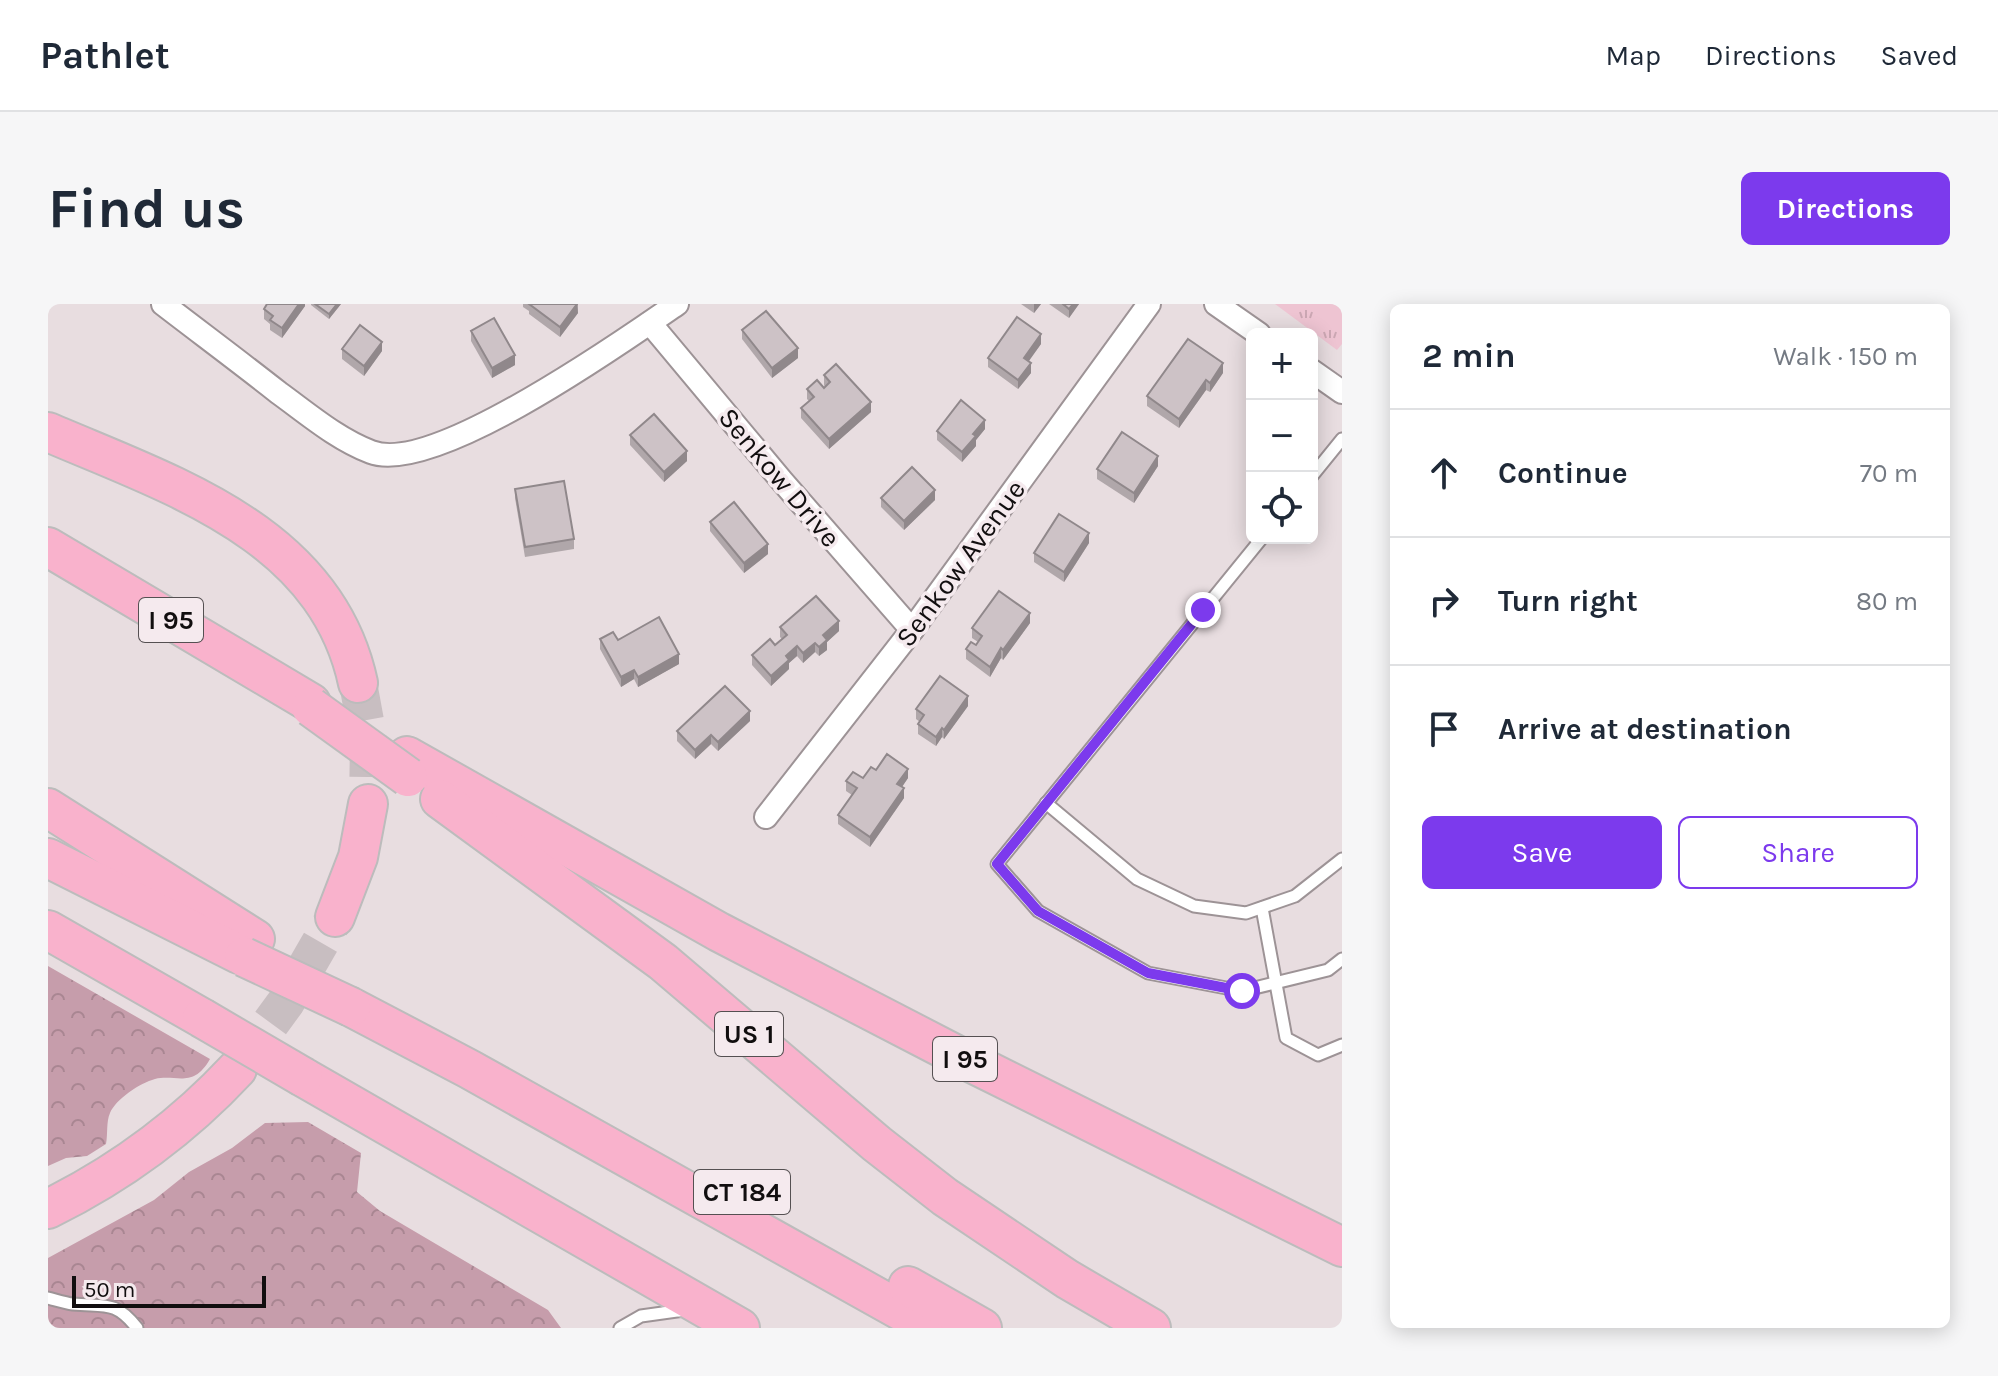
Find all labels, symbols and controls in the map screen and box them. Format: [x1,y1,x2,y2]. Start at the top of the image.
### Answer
text: Pathlet [40,33,170,78]
text: Map [1606,39,1661,72]
text: Directions [1705,39,1837,72]
text: Saved [1881,39,1958,72]
button: Directions [1741,172,1950,245]
text: Find us [48,176,245,241]
map controls [1246,328,1318,544]
button: + [1246,328,1318,400]
text: 2 min [1422,336,1516,376]
text: Walk · 150 m [1773,341,1918,372]
button: − [1246,400,1318,472]
street label: Senkow Drive [712,401,847,554]
icon: ahead [1422,451,1466,495]
text: Continue [1498,455,1628,491]
text: 70 m [1860,458,1918,489]
button: locate [1246,472,1318,544]
street label: Senkow Avenue [889,473,1032,653]
icon: right [1422,579,1466,623]
text: Turn right [1498,583,1638,619]
text: 80 m [1856,586,1918,617]
route end [1185,592,1221,628]
road number: I 95 [139,598,203,642]
icon: arrive [1422,707,1466,751]
text: Arrive at destination [1498,711,1792,747]
button: Save [1422,816,1662,889]
button: Share [1678,816,1918,889]
route start [1224,973,1260,1009]
road number: US 1 [715,1012,783,1056]
road number: I 95 [933,1037,997,1081]
road number: CT 184 [694,1170,790,1214]
scale bar [72,1272,266,1308]
text: 50 m [84,1277,135,1303]

